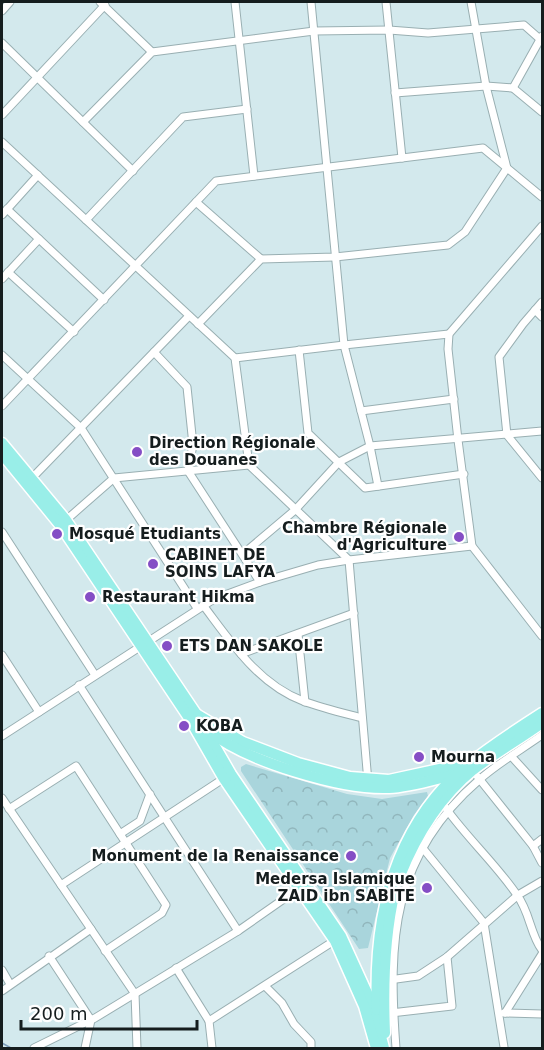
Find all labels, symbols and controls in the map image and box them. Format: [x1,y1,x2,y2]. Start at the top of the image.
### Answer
place label: Direction Régionale des Douanes [149,434,316,469]
marker: Direction Régionale des Douanes [130,445,144,459]
place label: Chambre Régionale d'Agriculture [282,519,447,554]
place label: Mosqué Etudiants [69,525,221,543]
marker: Mosqué Etudiants [50,527,64,541]
marker: Chambre Régionale d'Agriculture [452,530,466,544]
place label: CABINET DE SOINS LAFYA [165,546,276,581]
marker: CABINET DE SOINS LAFYA [146,557,160,571]
place label: Restaurant Hikma [102,588,255,606]
marker: Restaurant Hikma [83,590,97,604]
place label: ETS DAN SAKOLE [179,637,323,655]
marker: ETS DAN SAKOLE [160,639,174,653]
place label: KOBA [196,717,243,735]
marker: KOBA [177,719,191,733]
place label: Mourna [431,748,495,766]
marker: Mourna [412,750,426,764]
place label: Monument de la Renaissance [92,847,339,865]
marker: Monument de la Renaissance [344,849,358,863]
place label: Medersa Islamique ZAID ibn SABITE [255,870,415,905]
marker: Medersa Islamique ZAID ibn SABITE [420,881,434,895]
scale bar [21,993,196,1031]
text: 200 m [30,1003,88,1024]

